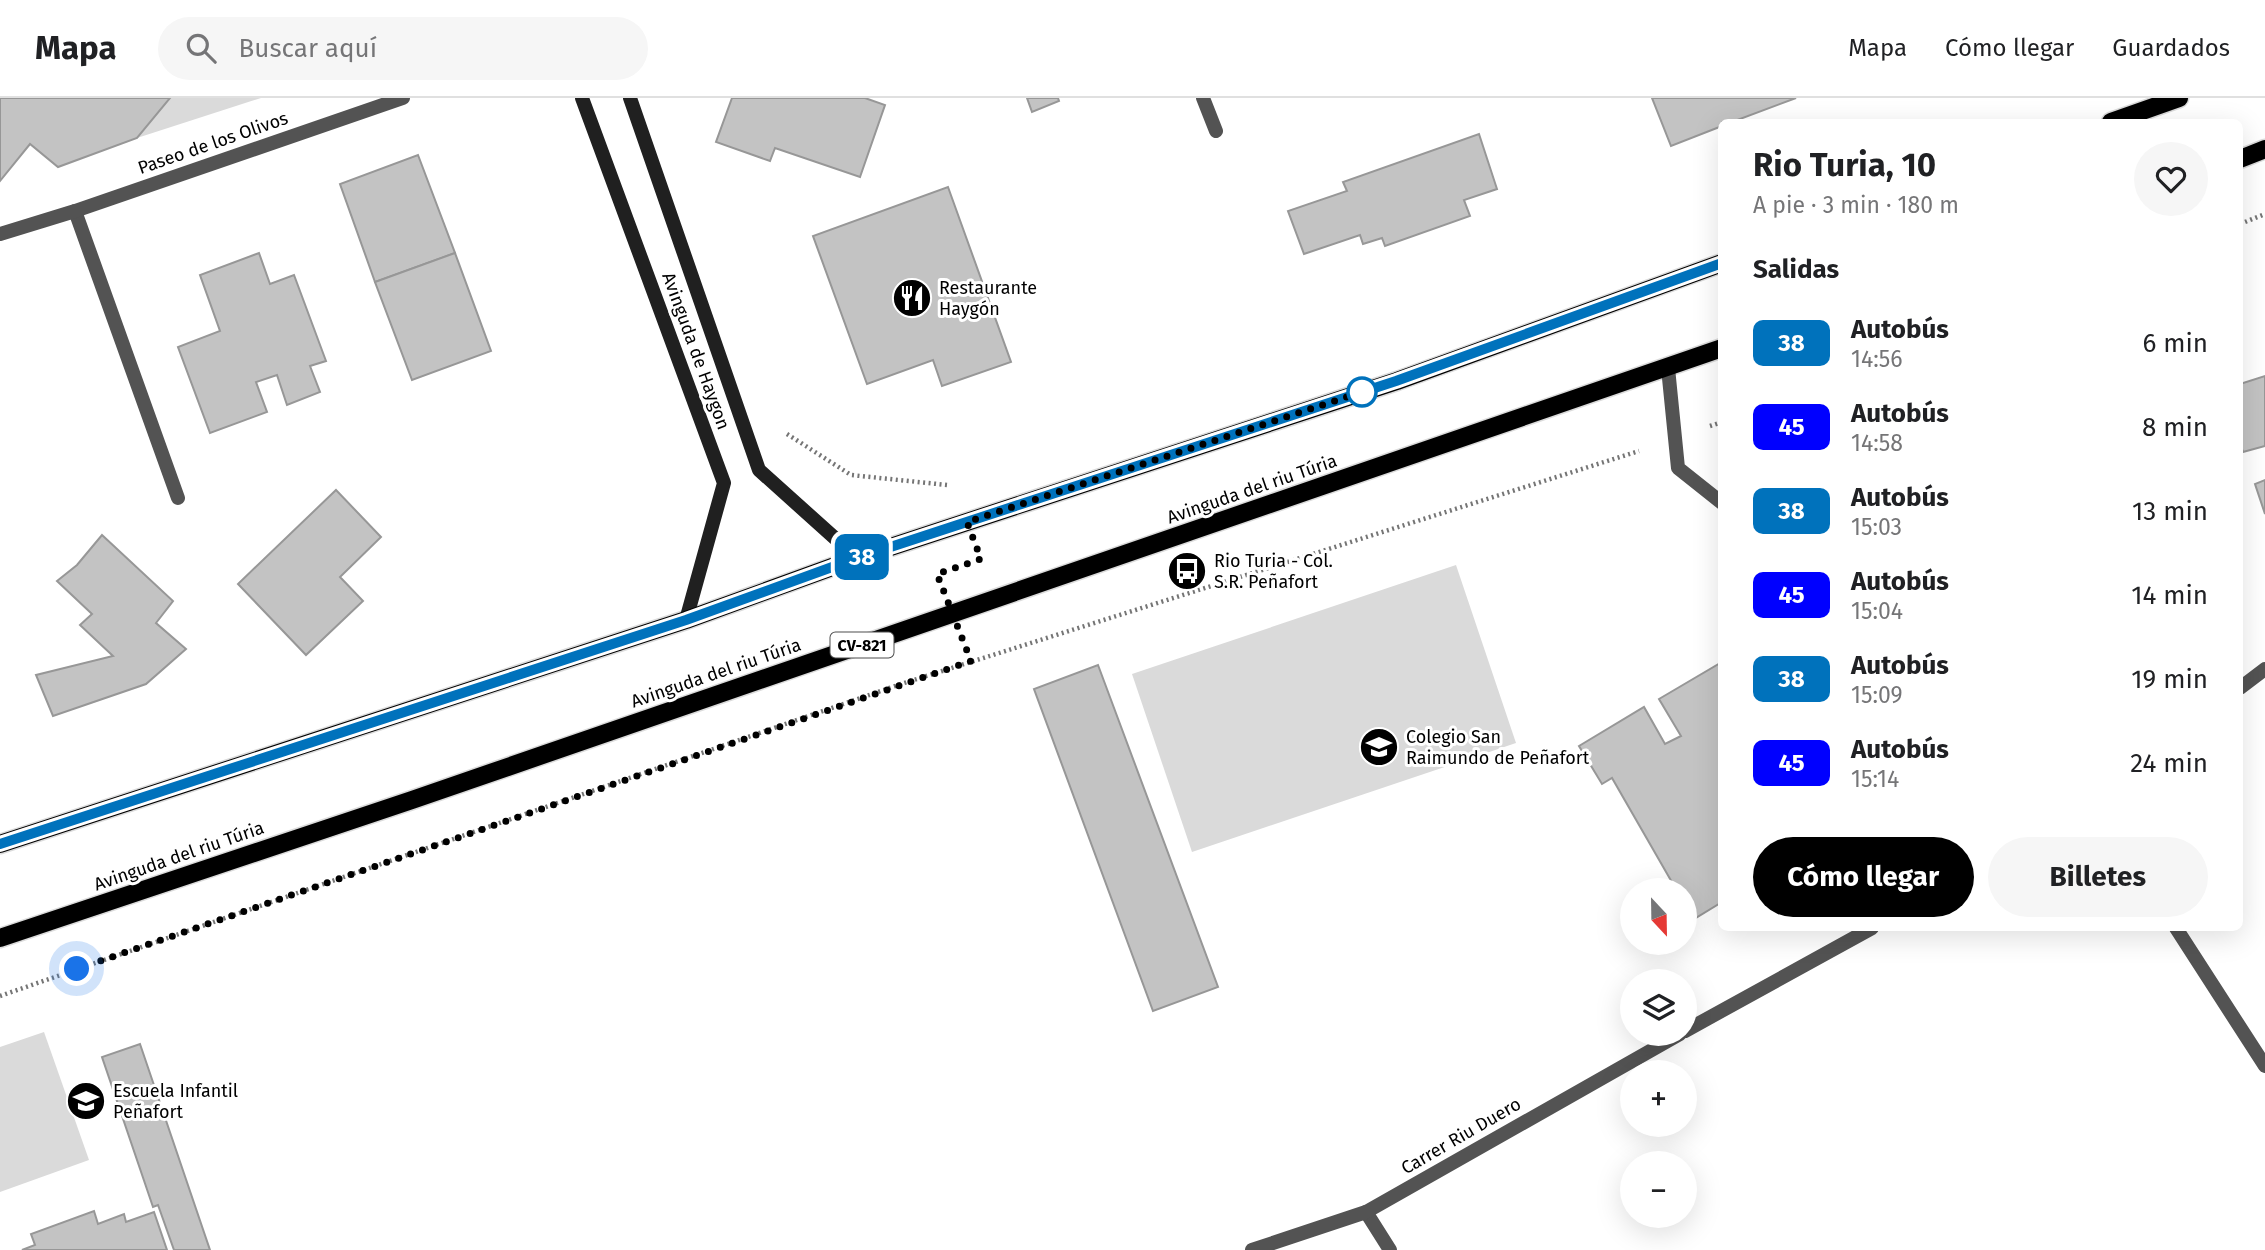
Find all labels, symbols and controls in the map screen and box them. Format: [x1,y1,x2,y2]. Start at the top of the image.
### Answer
search box [158,17,648,80]
text: Mapa [35,28,116,68]
icon: search [182,29,220,67]
text: Buscar aquí [238,33,377,64]
text: Mapa [1848,34,1907,62]
text: Cómo llegar [1945,34,2074,62]
text: Guardados [2112,34,2230,62]
street label: Paseo de los Olivos [135,107,291,179]
button: heart [2134,142,2208,216]
text: Rio Turia, 10 [1753,145,1936,185]
text: A pie · 3 min · 180 m [1753,191,1959,219]
text: Salidas [1753,254,1839,285]
street label: Avinguda de Haygon [657,269,735,433]
restaurant icon: Restaurante Haygón [891,277,933,319]
place label: Restaurante Haygón [939,277,1037,320]
text: Autobús [1851,314,1949,345]
text: 6 min [2142,328,2208,359]
text: 38 [1778,329,1805,357]
text: 14:56 [1851,345,1903,373]
unlabelled marker [1347,377,1377,407]
text: Autobús [1851,398,1949,429]
text: 8 min [2142,412,2208,443]
text: 45 [1778,413,1805,441]
text: 14:58 [1851,429,1903,457]
street label: Avinguda del riu Túria [1164,450,1340,528]
text: Autobús [1851,482,1949,513]
text: 13 min [2132,496,2208,527]
text: 38 [1778,497,1805,525]
text: 15:03 [1851,513,1902,541]
line badge: 38 [830,534,894,580]
text: 38 [849,543,875,571]
bus stop icon: Rio Turia - Col. S.R. Peñafort [1166,550,1208,592]
place label: Rio Turia - Col. S.R. Peñafort [1214,550,1333,593]
text: Autobús [1851,566,1949,597]
text: 14 min [2131,580,2208,611]
text: 45 [1778,581,1805,609]
text: 15:04 [1851,597,1903,625]
road number: CV-821 [830,632,894,658]
street label: Avinguda del riu Túria [628,634,804,712]
text: Autobús [1851,650,1949,681]
text: 19 min [2131,664,2208,695]
text: 38 [1778,665,1805,693]
text: 15:09 [1851,681,1903,709]
school or university icon: Colegio San Raimundo de Peñafort [1358,726,1400,768]
place label: Colegio San Raimundo de Peñafort [1406,726,1590,769]
text: Autobús [1851,734,1949,765]
text: 24 min [2130,748,2208,779]
text: 45 [1778,749,1805,777]
text: 15:14 [1851,765,1899,793]
street label: Avinguda del riu Túria [91,817,267,895]
button: Cómo llegar [1753,837,1974,917]
button: Billetes [1988,837,2208,917]
north arrow [1620,878,1698,956]
map controls [1620,878,1697,1228]
your location [59,951,94,986]
button: layers [1620,969,1697,1046]
button: + [1620,1060,1697,1137]
school or university icon: Escuela Infantil Peñafort [65,1080,107,1122]
place label: Escuela Infantil Peñafort [113,1080,238,1123]
street label: Carrer Riu Duero [1397,1093,1525,1179]
button: − [1620,1151,1697,1228]

